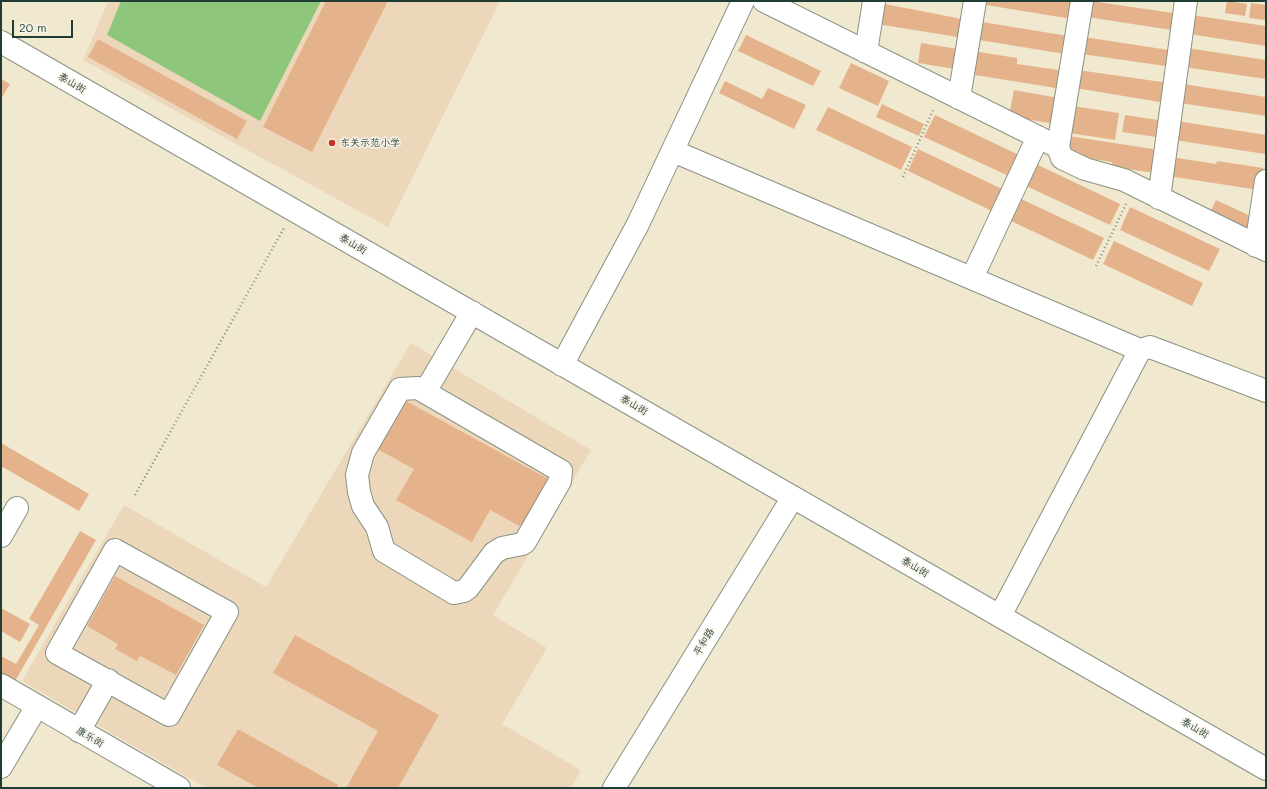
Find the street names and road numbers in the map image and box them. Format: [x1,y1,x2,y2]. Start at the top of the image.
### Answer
street label: 泰山街 [56,70,88,96]
street label: 泰山街 [337,231,369,257]
street label: 泰山街 [618,392,650,418]
street label: 泰山街 [899,554,931,580]
street label: 平和路 [691,626,717,658]
street label: 泰山街 [1179,715,1211,741]
street label: 康乐街 [74,724,106,750]

